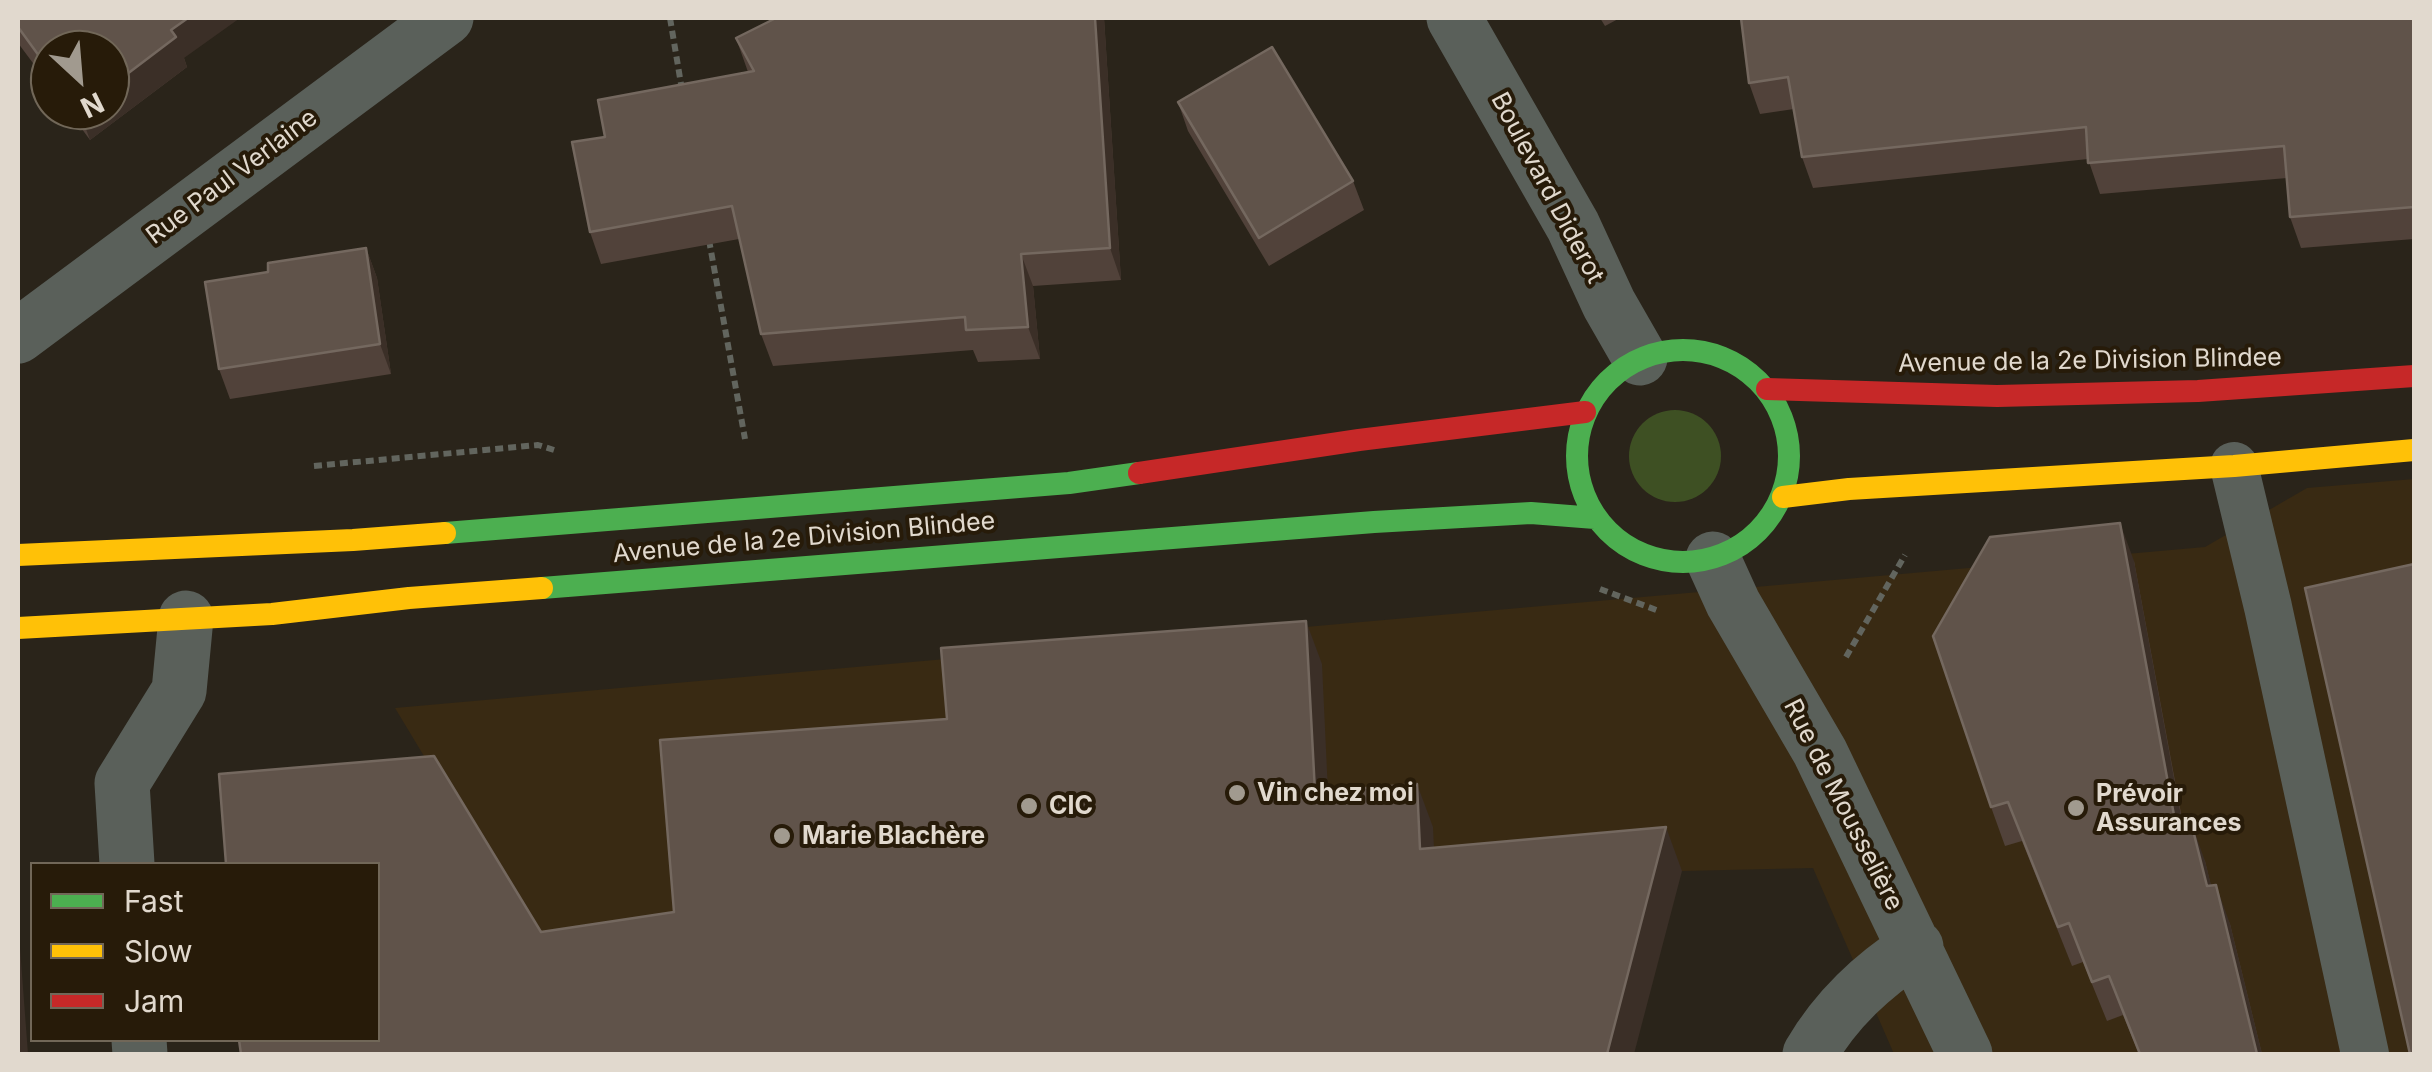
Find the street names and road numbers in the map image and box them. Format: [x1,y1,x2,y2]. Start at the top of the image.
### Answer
street label: Boulevard Diderot [1484,87,1610,289]
street label: Rue Paul Verlaine [141,103,323,251]
street label: Avenue de la 2e Division Blindee [1898,343,2282,379]
street label: Avenue de la 2e Division Blindee [612,506,996,570]
street label: Rue de Mousselière [1777,694,1909,916]

